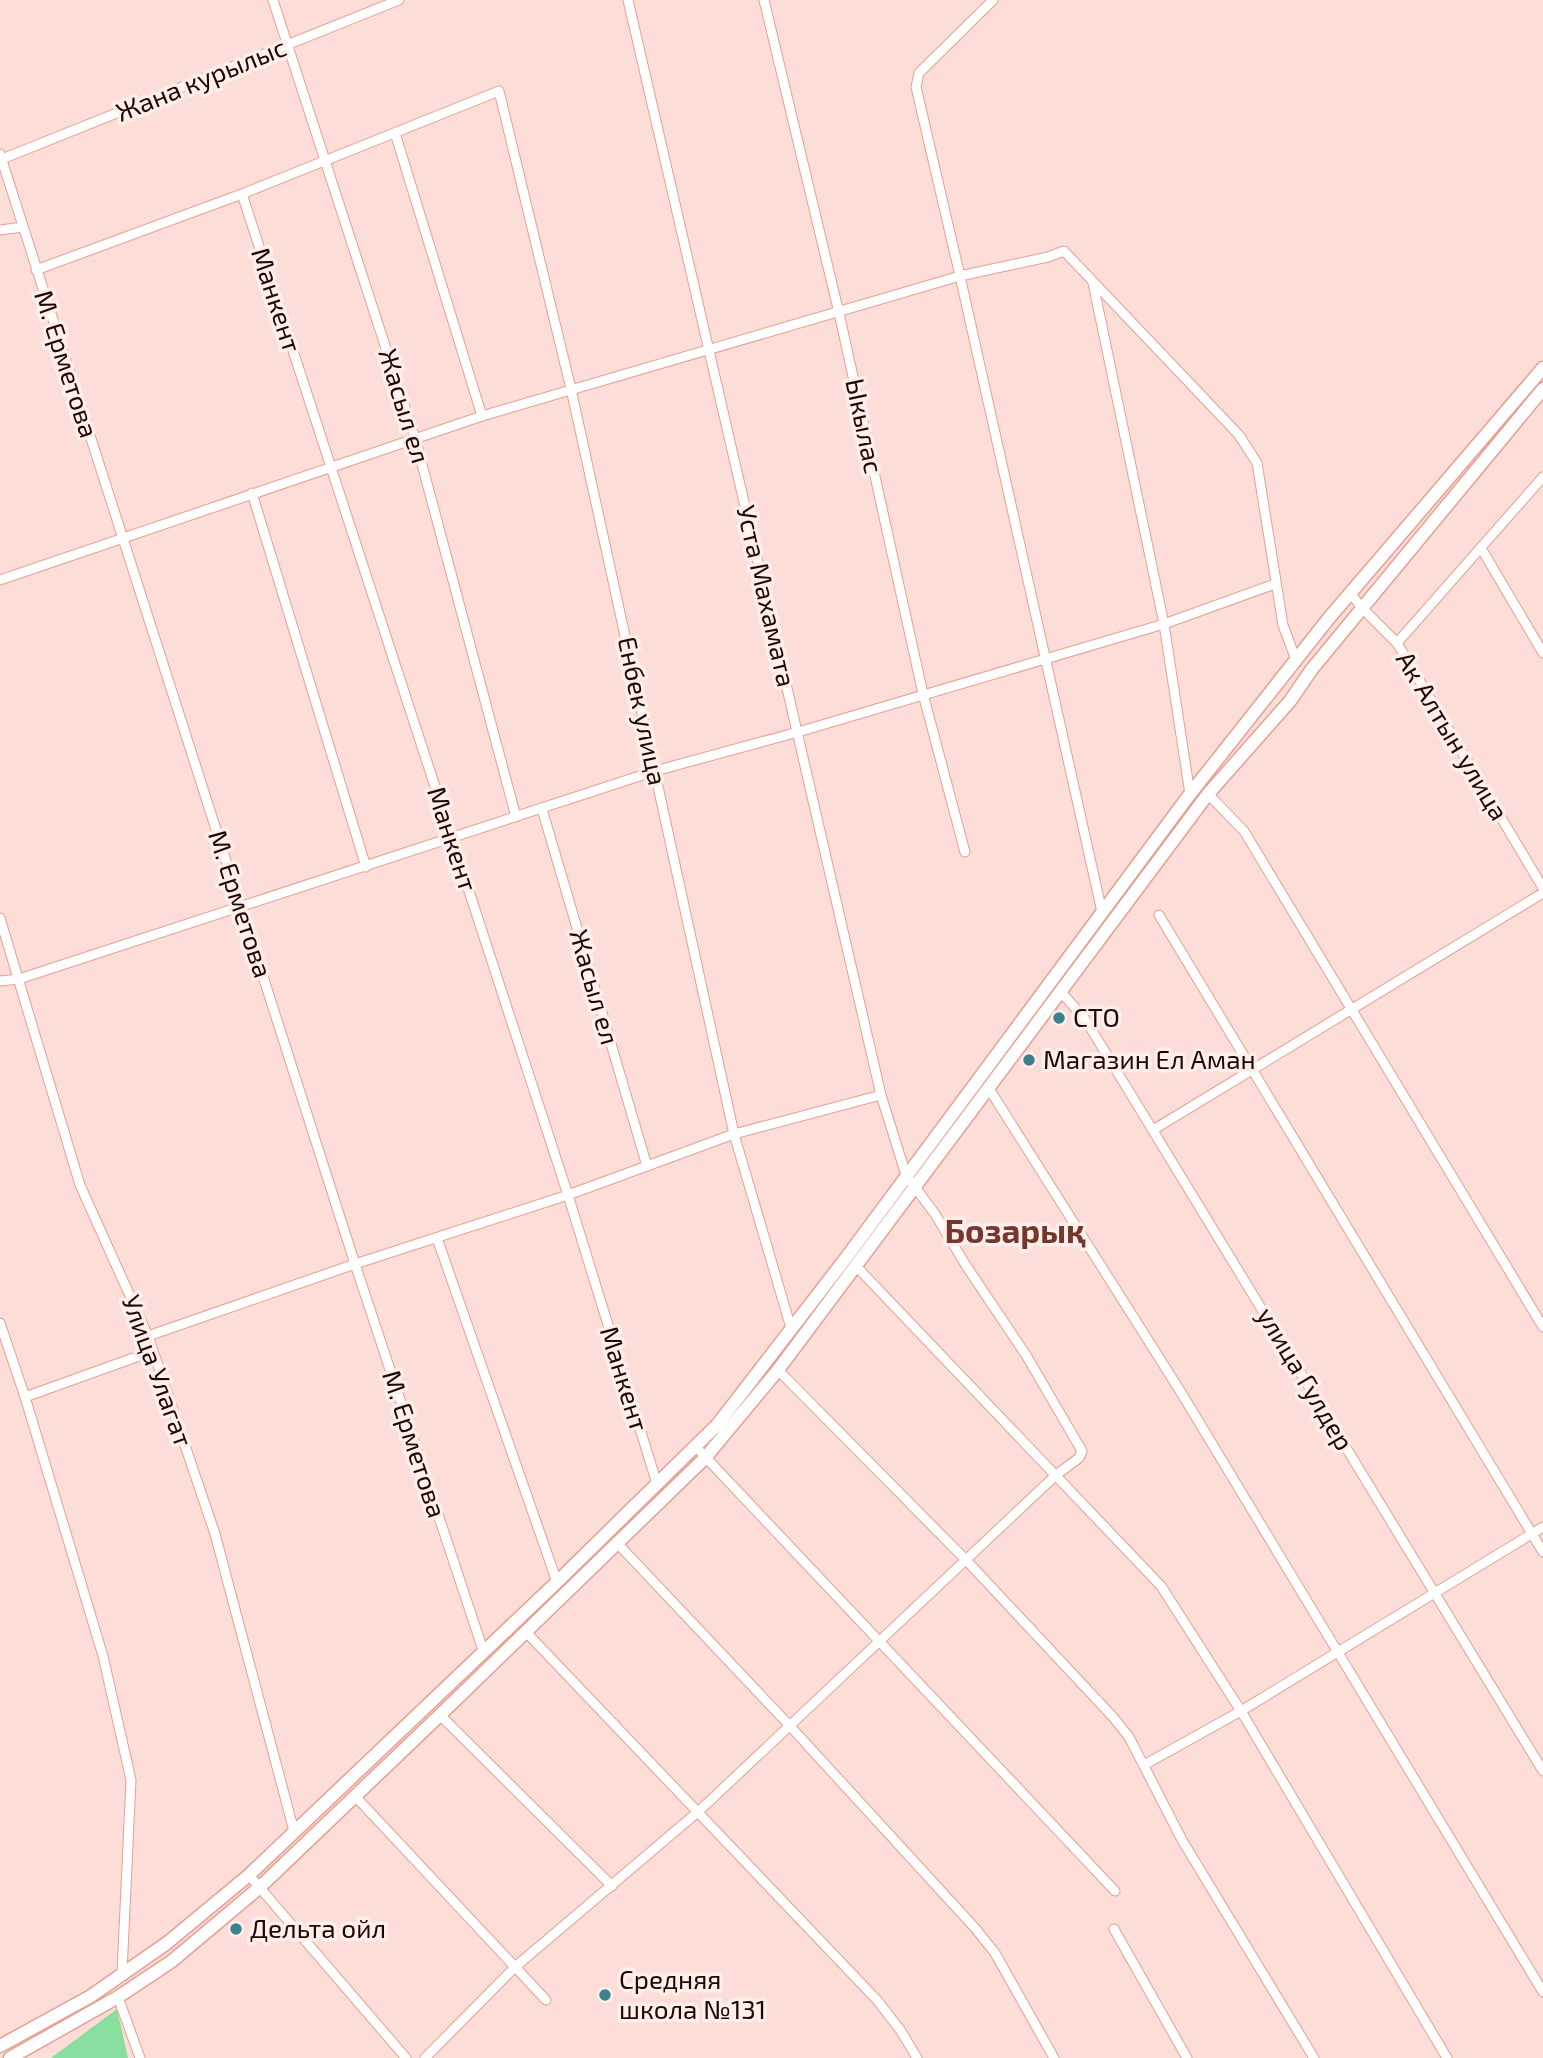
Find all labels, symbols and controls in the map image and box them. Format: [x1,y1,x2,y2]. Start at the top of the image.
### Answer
street label: Жана курылыс [111,30,291,128]
street label: Манкент [246,243,309,356]
street label: М. Ерметова [29,286,106,441]
street label: Жасыл ел [373,344,438,467]
street label: Ыкылас [840,375,891,476]
street label: Уста Махамата [732,502,803,689]
street label: Енбек улица [612,634,674,788]
street label: Ак Алтын улица [1390,645,1516,826]
street label: Манкент [422,782,485,895]
street label: М. Ерметова [203,826,280,981]
street label: Жасыл ел [564,925,627,1048]
place label: СТО [1073,1001,1120,1032]
marker: СТО [1051,1010,1067,1026]
place label: Магазин Ел Аман [1043,1043,1256,1074]
marker: Магазин Ел Аман [1021,1052,1037,1068]
district label: Бозарық [945,1210,1086,1250]
street label: Улица Улагат [117,1290,200,1451]
street label: улица Гулдер [1251,1301,1361,1456]
street label: Манкент [595,1322,656,1435]
street label: М. Ерметова [377,1366,454,1521]
place label: Дельта ойл [250,1912,386,1943]
marker: Дельта ойл [228,1921,244,1937]
place label: Средняя школа №131 [619,1963,766,2024]
marker: Средняя школа №131 [597,1987,613,2003]

